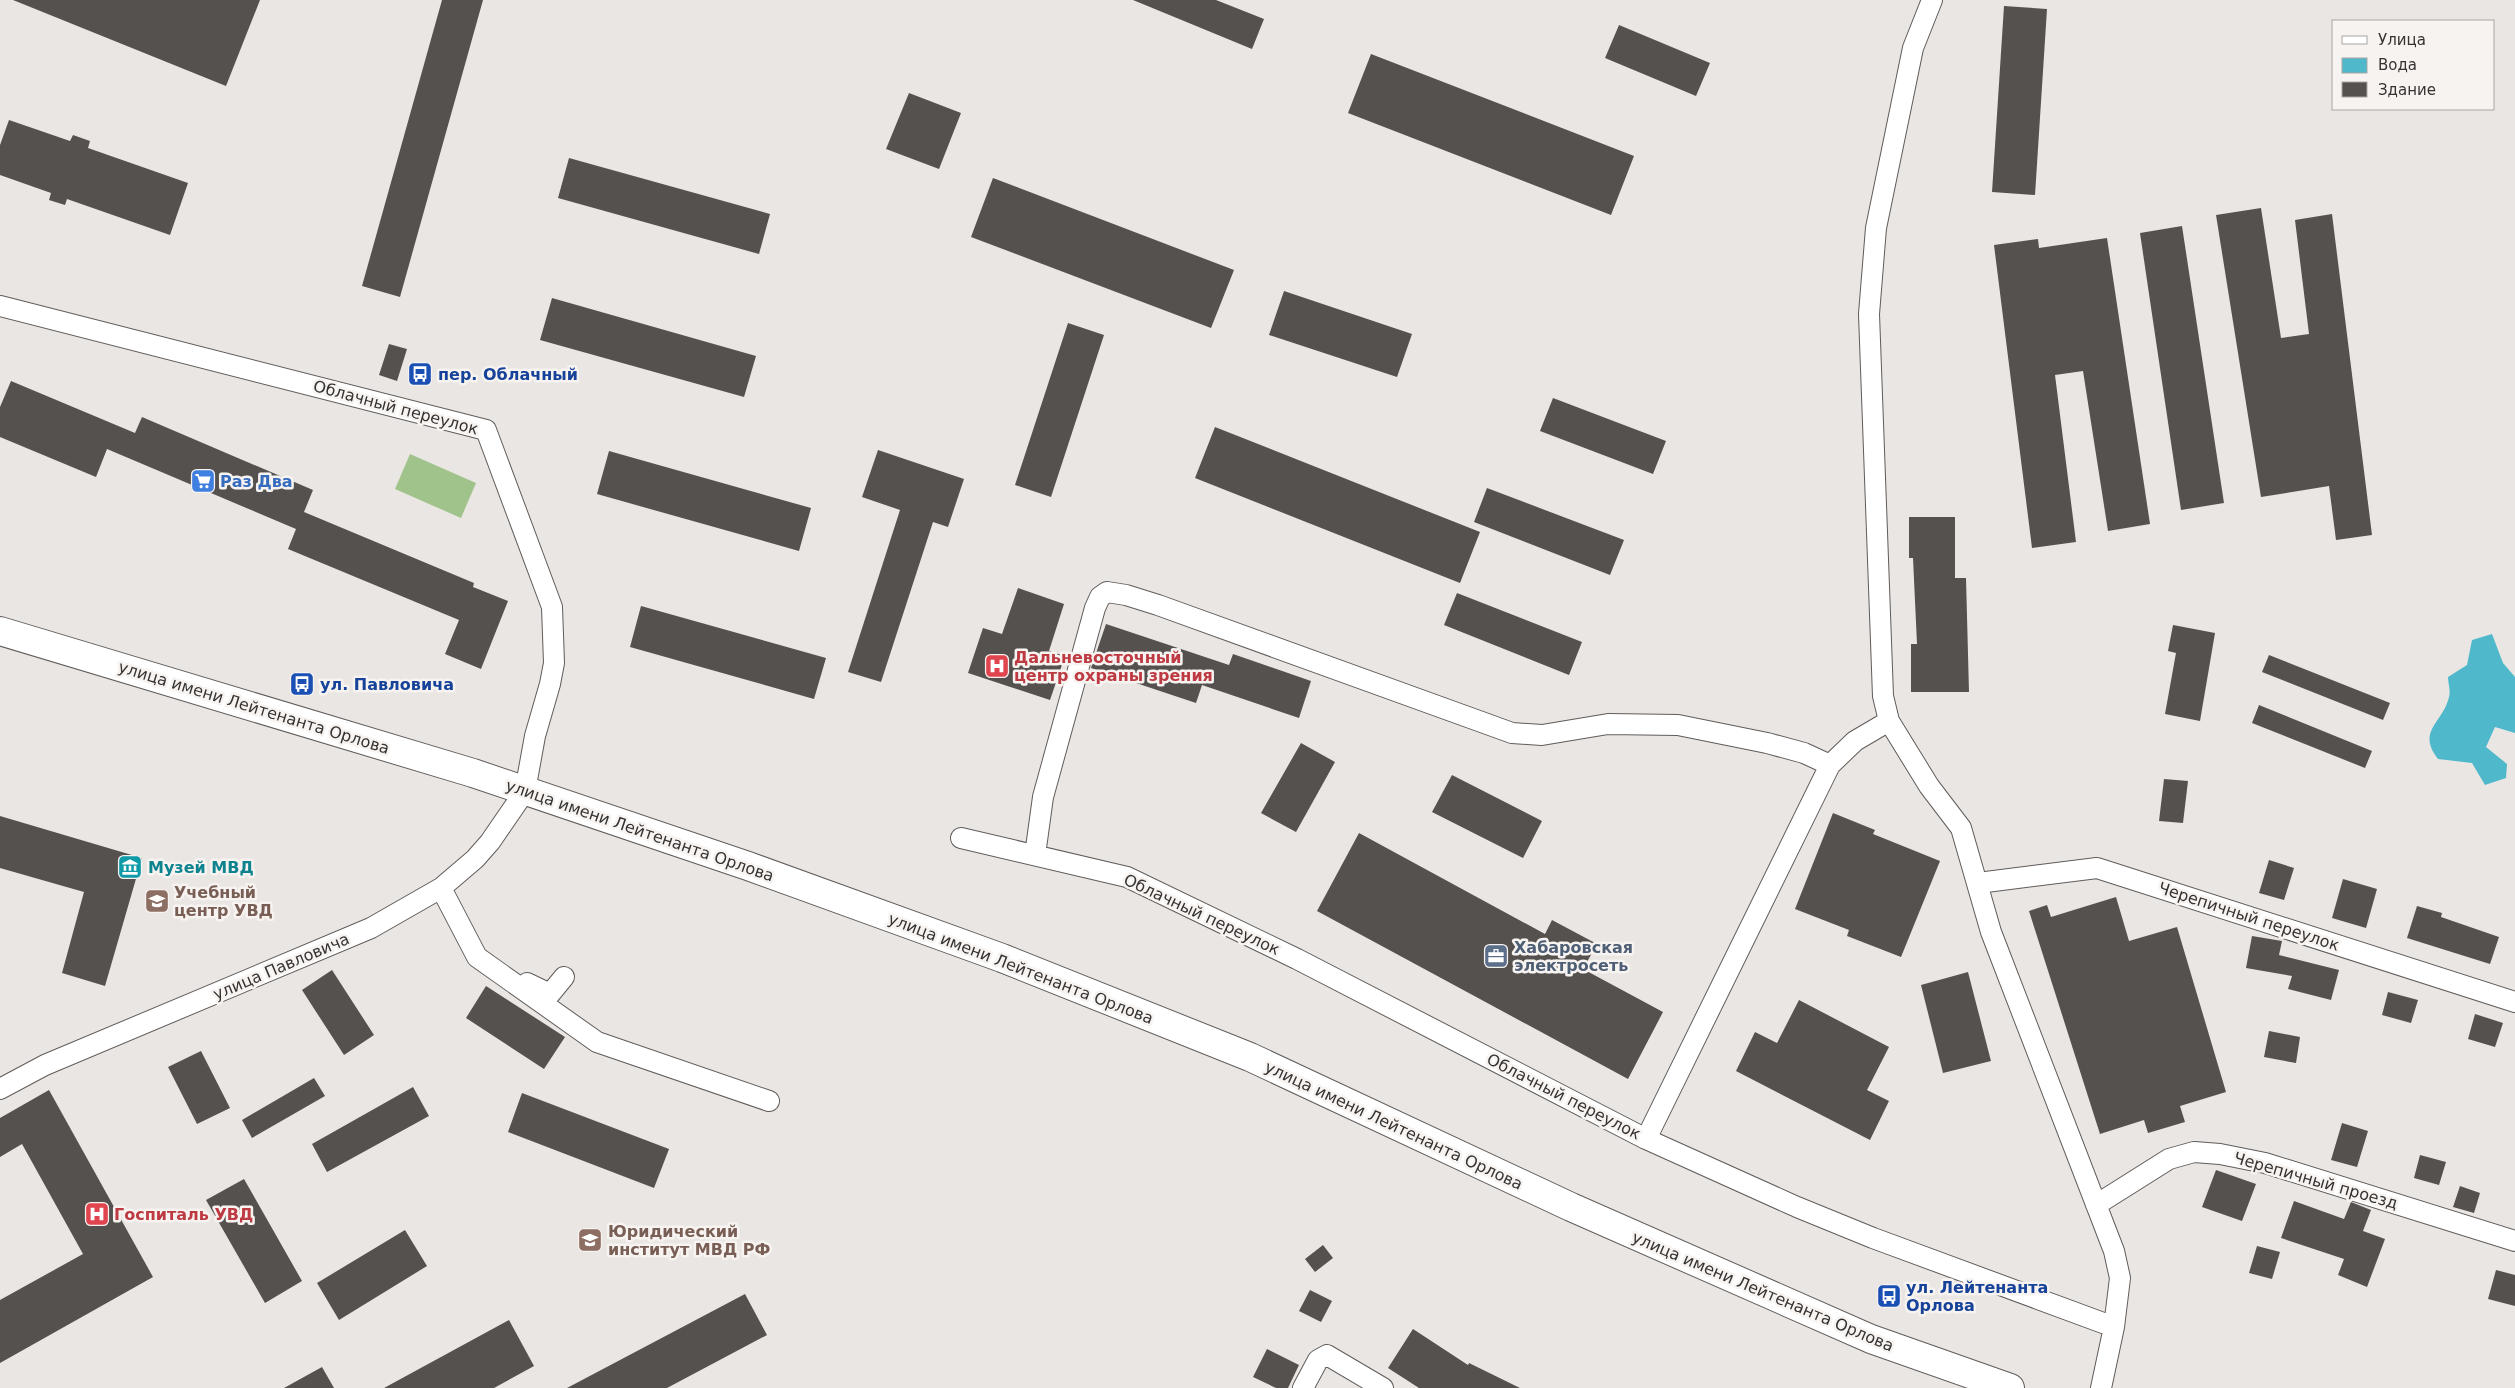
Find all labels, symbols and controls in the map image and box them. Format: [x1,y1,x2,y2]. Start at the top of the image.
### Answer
legend [2332,20,2495,110]
text: Улица [2378,31,2426,49]
text: Вода [2378,56,2417,74]
text: Здание [2378,81,2436,99]
bus stop icon: пер. Облачный [407,361,433,387]
place label: пер. Облачный [438,365,578,384]
street label: Облачный переулок [311,376,481,439]
supermarket icon: Раз Два [190,468,216,494]
place label: Раз Два [220,472,293,491]
place label: Дальневосточный центр охраны зрения [1014,648,1213,685]
hospital icon: Дальневосточный центр охраны зрения [984,653,1010,679]
street label: улица имени Лейтенанта Орлова [116,657,392,758]
bus stop icon: ул. Павловича [289,671,315,697]
place label: ул. Павловича [320,675,454,694]
street label: улица имени Лейтенанта Орлова [503,776,776,885]
museum icon: Музей МВД [117,854,143,880]
place label: Музей МВД [148,858,254,877]
street label: Облачный переулок [1121,870,1283,959]
street label: Черепичный переулок [2156,878,2342,955]
place label: Учебный центр УВД [174,883,273,920]
school or university icon: Учебный центр УВД [144,888,170,914]
street label: улица имени Лейтенанта Орлова [886,909,1156,1028]
street label: улица Павловича [210,929,352,1004]
place label: Хабаровская электросеть [1514,938,1633,975]
office icon: Хабаровская электросеть [1483,943,1509,969]
street label: Облачный переулок [1484,1049,1644,1144]
street label: улица имени Лейтенанта Орлова [1262,1057,1526,1194]
street label: Черепичный проезд [2232,1148,2400,1213]
hospital icon: Госпиталь УВД [84,1201,110,1227]
place label: Госпиталь УВД [114,1205,253,1224]
place label: Юридический институт МВД РФ [608,1222,770,1259]
school or university icon: Юридический институт МВД РФ [577,1227,603,1253]
street label: улица имени Лейтенанта Орлова [1629,1228,1897,1355]
place label: ул. Лейтенанта Орлова [1906,1278,2048,1315]
bus stop icon: ул. Лейтенанта Орлова [1876,1283,1902,1309]

